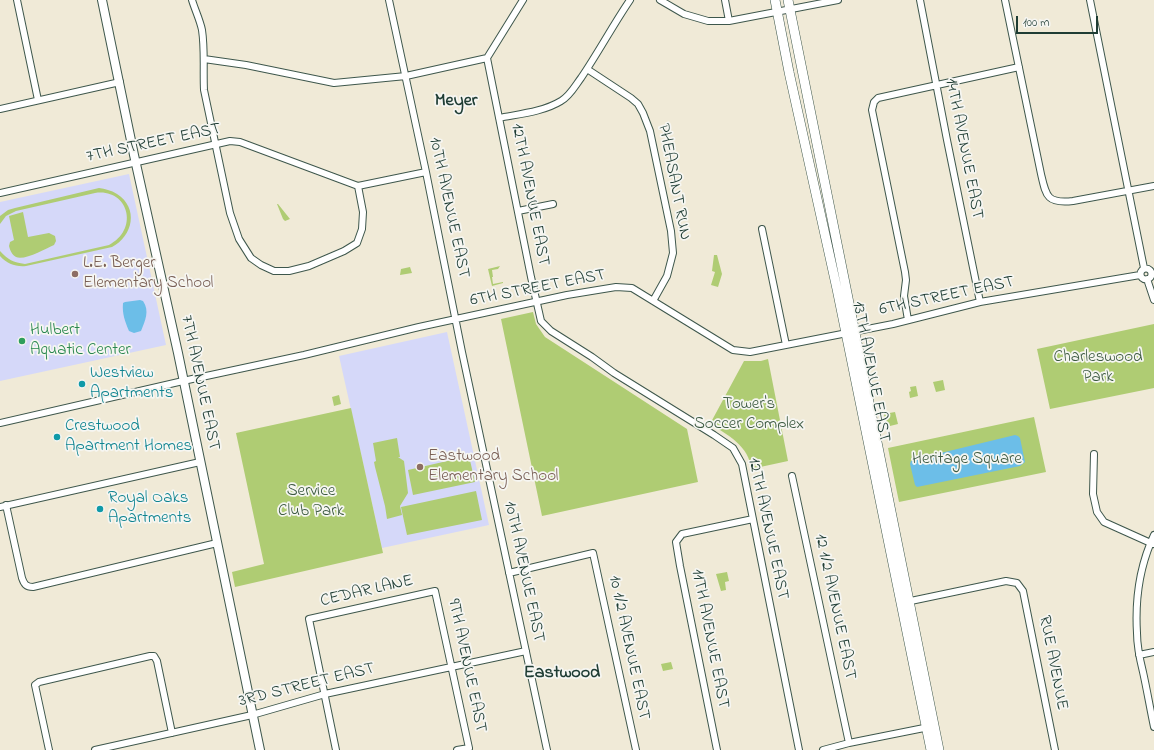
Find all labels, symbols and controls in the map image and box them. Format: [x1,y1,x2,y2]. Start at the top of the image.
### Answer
scale bar [1018,8,1100,34]
text: 100 m [1023,14,1050,32]
street label: 14TH AVENUE EAST [939,77,987,221]
district label: Meyer [435,91,477,113]
street label: 7TH STREET EAST [85,120,223,168]
street label: 12TH AVENUE EAST [505,122,553,268]
street label: PHEASANT RUN [652,122,694,242]
street label: 10TH AVENUE EAST [423,136,473,280]
place label: L.E. Berger Elementary School [83,254,213,294]
street label: 6TH STREET EAST [469,266,607,312]
marker: L.E. Berger Elementary School [70,269,80,279]
street label: 6TH STREET EAST [878,273,1016,321]
street label: 13TH AVENUE EAST [846,300,894,444]
street label: 7TH AVENUE EAST [175,313,223,453]
place label: Hulbert Aquatic Center [30,321,131,361]
marker: Hulbert Aquatic Center [17,336,27,346]
park label: Charleswood Park [1053,348,1143,388]
place label: Westview Apartments [90,364,173,404]
marker: Westview Apartments [77,379,87,389]
park label: Tower's Soccer Complex [694,395,804,435]
place label: Crestwood Apartment Homes [65,417,192,457]
marker: Crestwood Apartment Homes [52,432,62,442]
place label: Eastwood Elementary School [428,447,558,487]
park label: Heritage Square [912,450,1022,470]
street label: 12TH AVENUE EAST [742,456,792,602]
marker: Eastwood Elementary School [415,462,425,472]
park label: Service Club Park [278,482,344,522]
place label: Royal Oaks Apartments [108,489,191,529]
street label: 10TH AVENUE EAST [498,500,548,644]
marker: Royal Oaks Apartments [95,504,105,514]
street label: 12 1/2 AVENUE EAST [809,532,859,682]
street label: 11TH AVENUE EAST [685,568,733,710]
street label: CEDAR LANE [319,571,415,613]
street label: 10 1/2 AVENUE EAST [603,574,653,722]
street label: 9TH AVENUE EAST [442,597,490,735]
street label: RUE AVENUE [1033,614,1071,712]
street label: 3RD STREET EAST [237,659,377,713]
district label: Eastwood [524,663,600,685]

